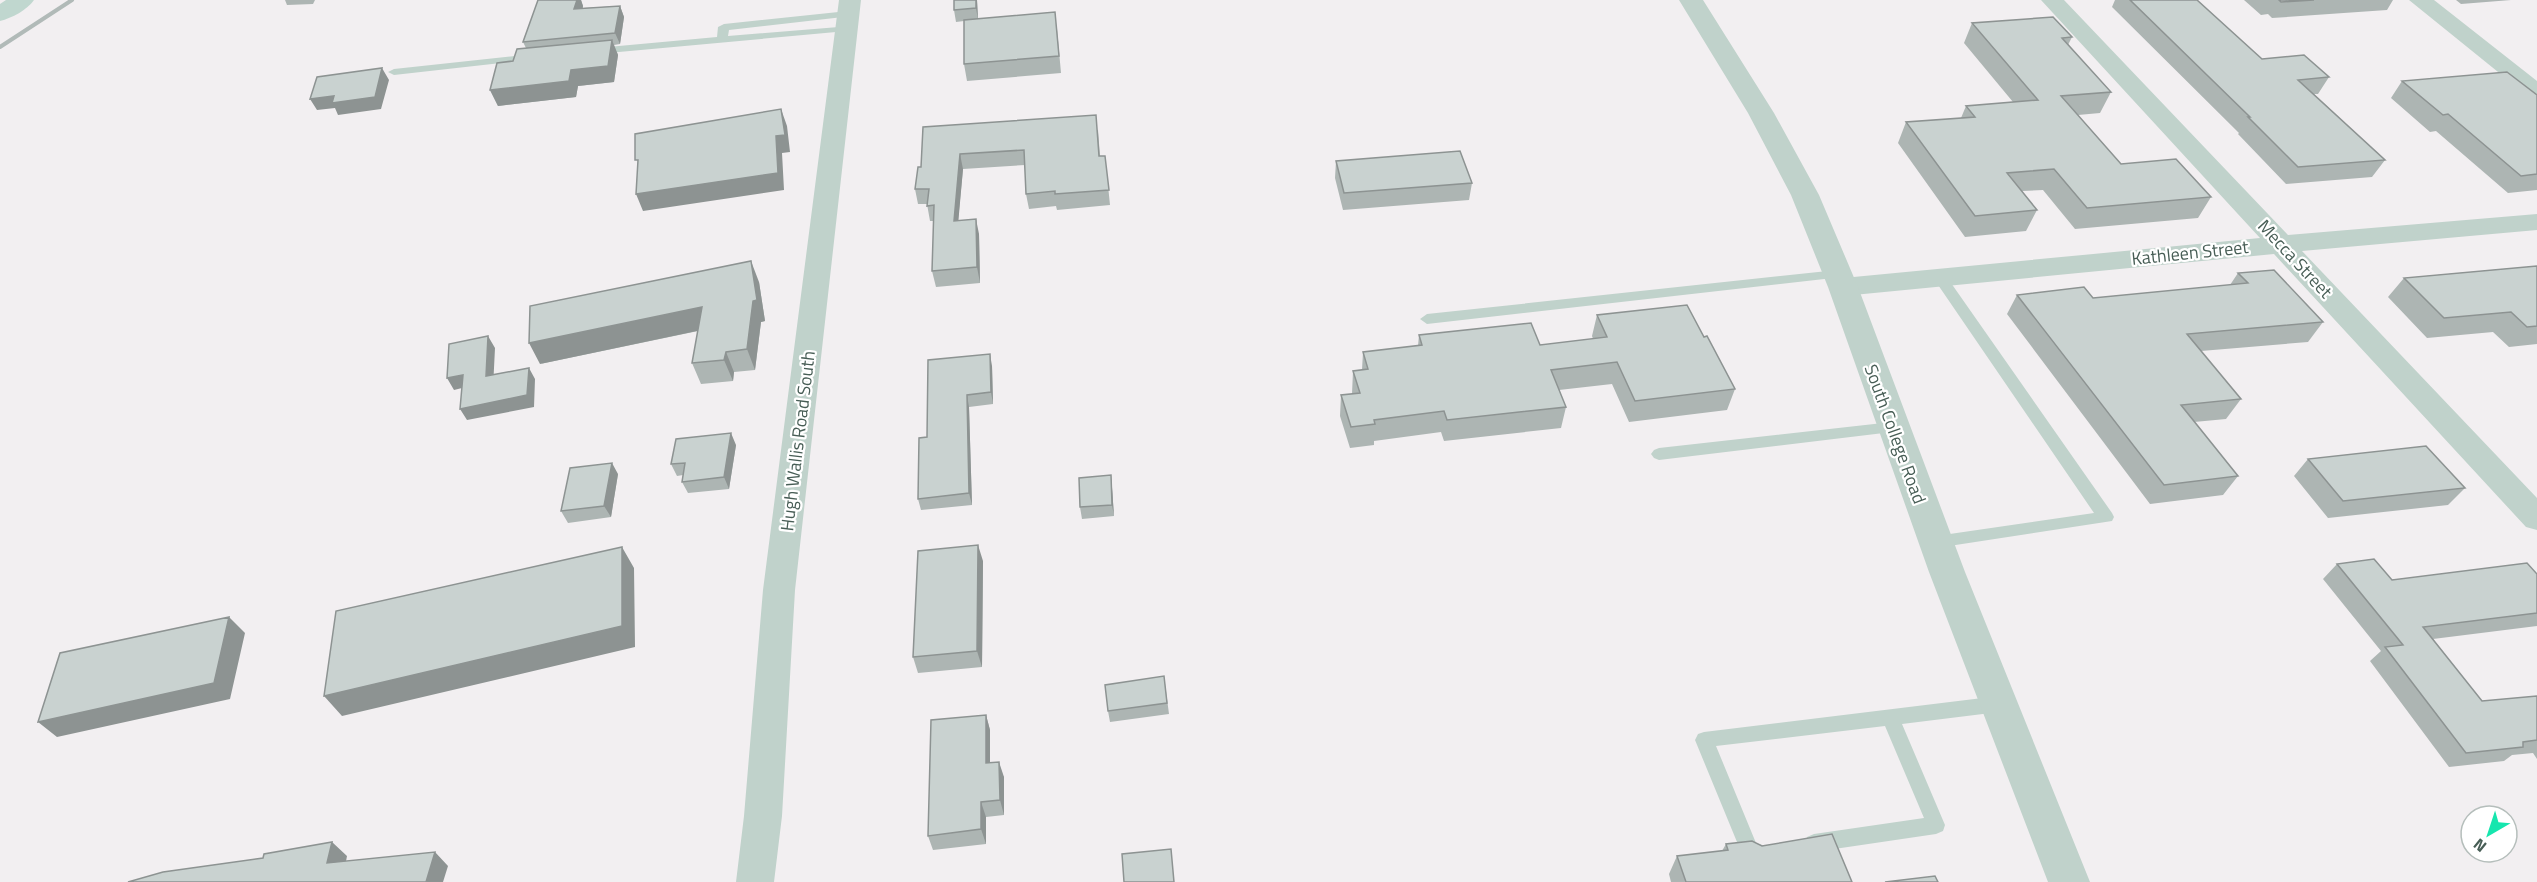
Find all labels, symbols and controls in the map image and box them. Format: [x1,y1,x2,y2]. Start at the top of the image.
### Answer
street label: Mecca Street [2252,213,2339,305]
street label: Kathleen Street [2130,233,2251,272]
street label: Hugh Wallis Road South [773,349,822,533]
street label: South College Road [1858,360,1933,507]
north arrow [2459,804,2519,864]
text: N [2468,833,2491,858]

